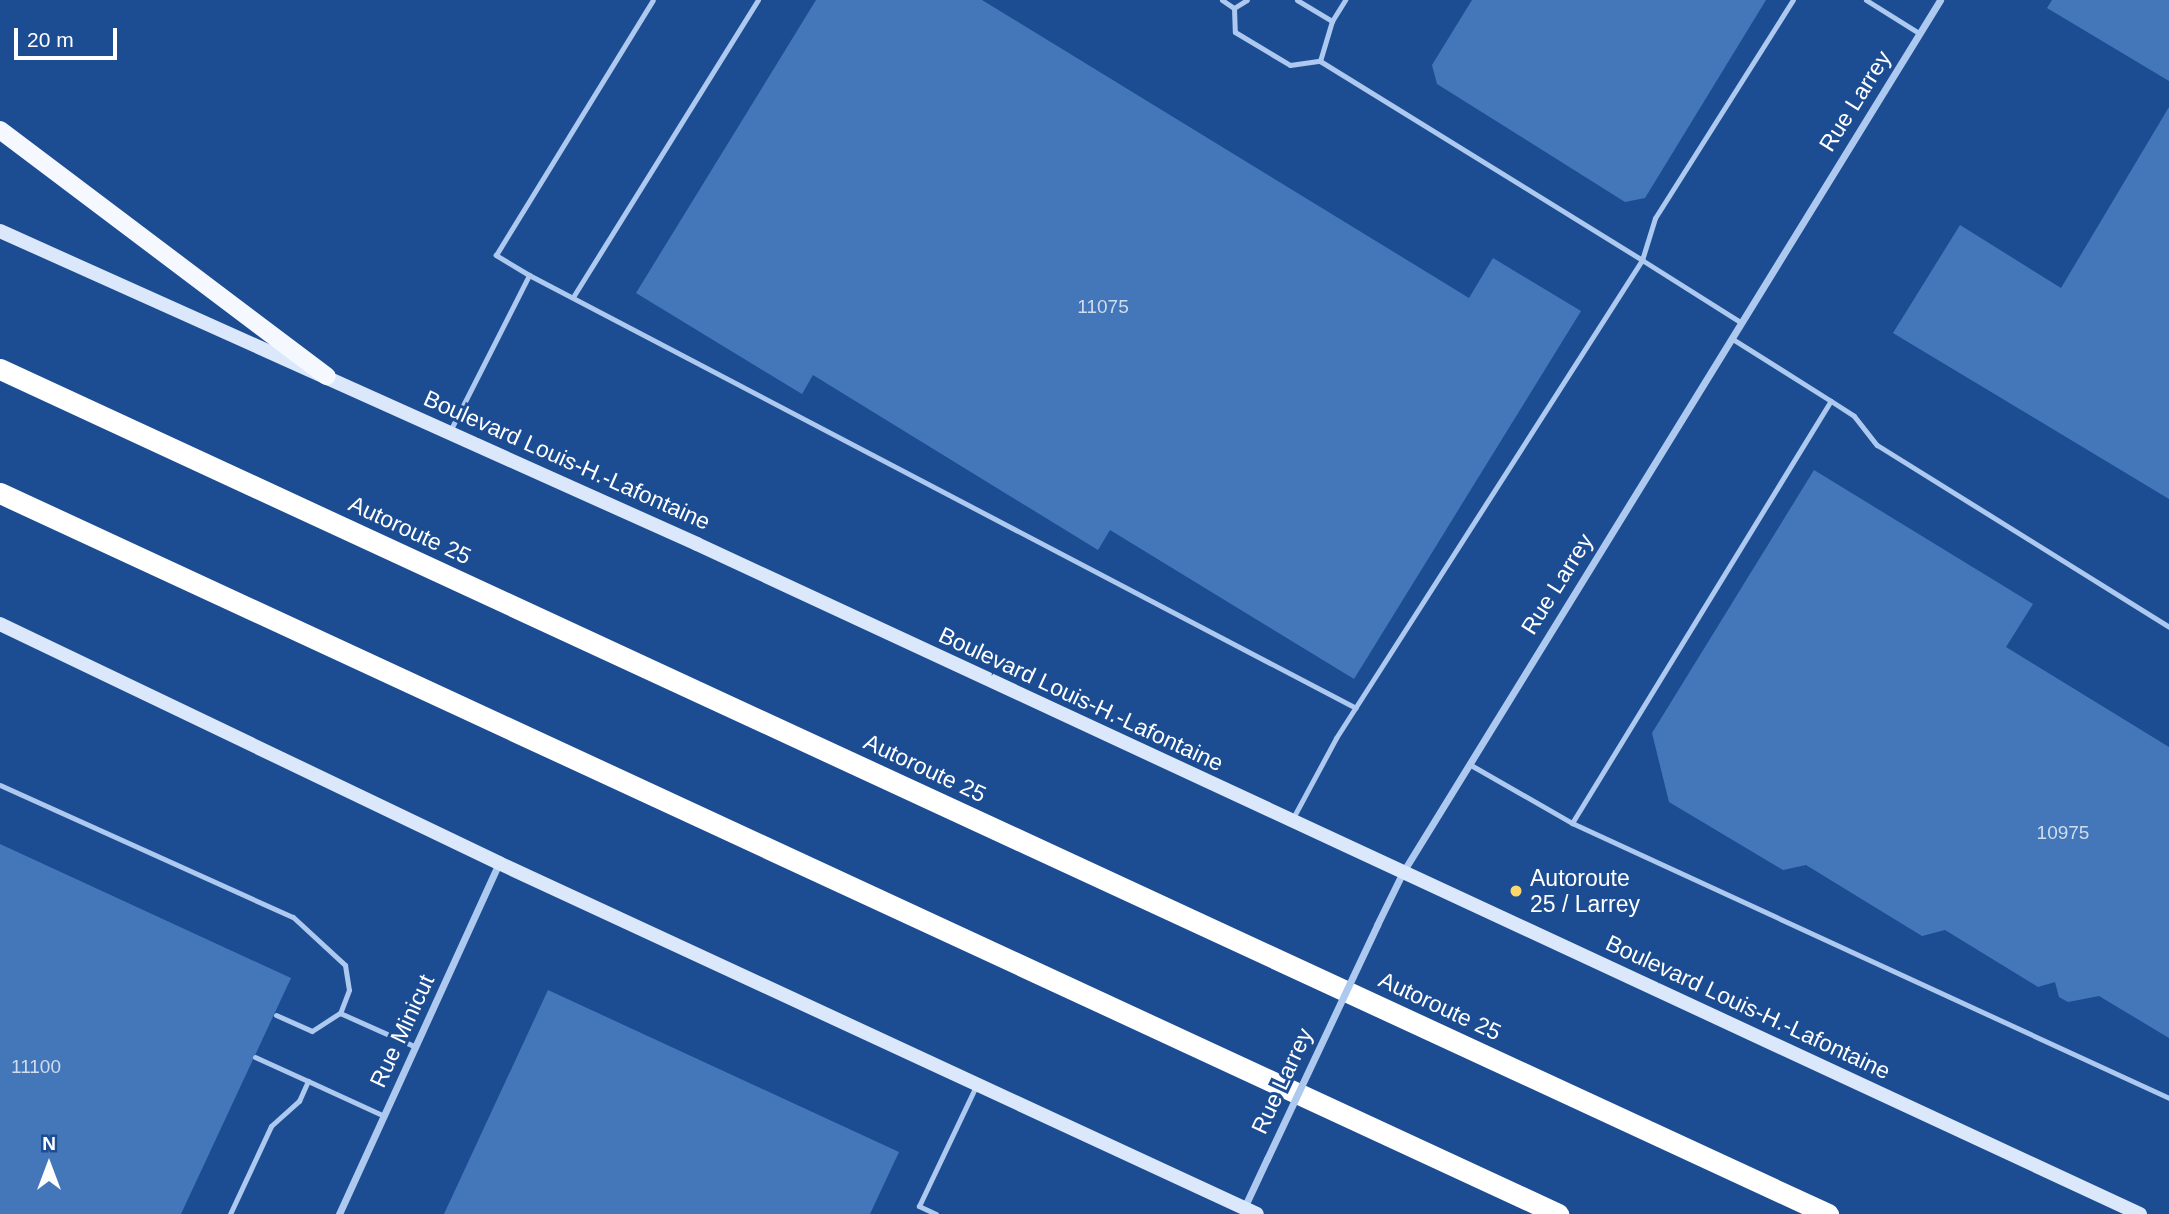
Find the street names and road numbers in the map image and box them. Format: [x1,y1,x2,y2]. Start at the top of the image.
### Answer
street label: Rue Larrey [1813,45,1897,157]
street label: Boulevard Louis-H.-Lafontaine [419,384,715,536]
street label: Autoroute 25 [344,490,476,570]
street label: Rue Larrey [1515,528,1599,640]
street label: Boulevard Louis-H.-Lafontaine [934,621,1228,777]
street label: Autoroute 25 [859,728,991,808]
street label: Boulevard Louis-H.-Lafontaine [1601,929,1895,1085]
street label: Autoroute 25 [1374,966,1506,1046]
street label: Rue Minicut [364,970,440,1092]
street label: Rue Larrey [1245,1024,1319,1138]

